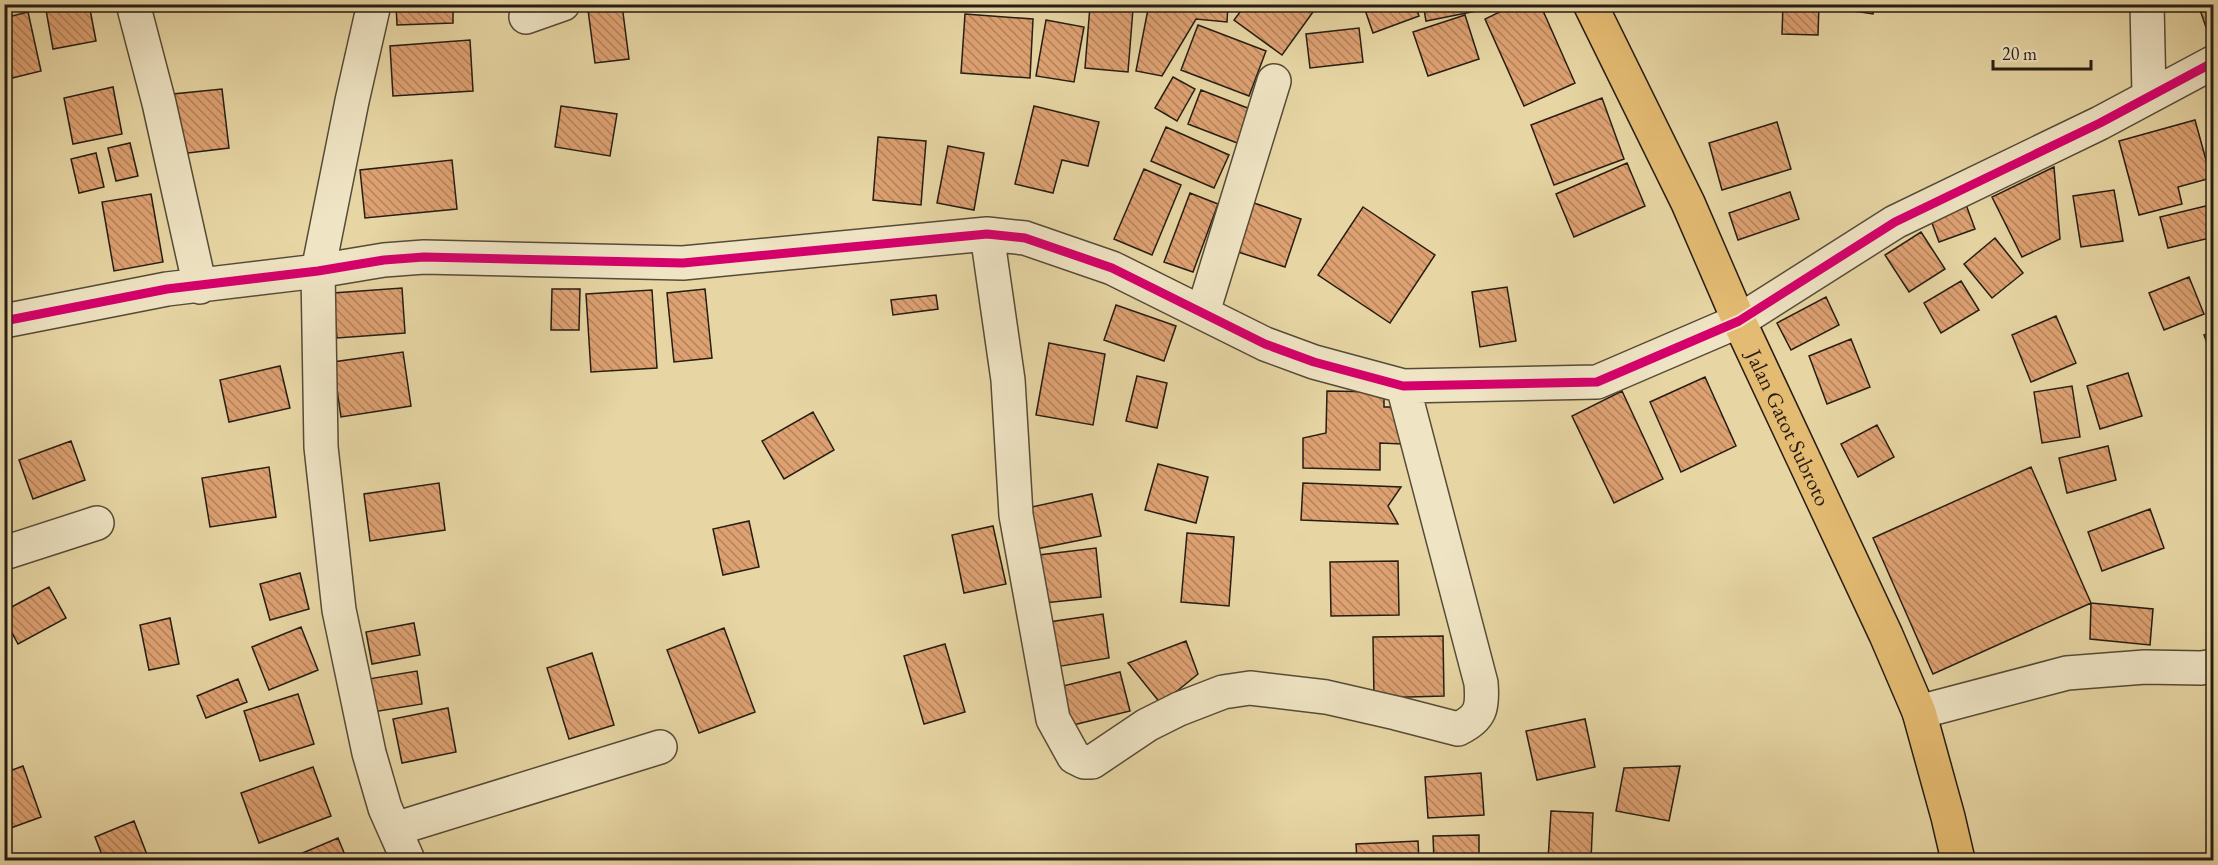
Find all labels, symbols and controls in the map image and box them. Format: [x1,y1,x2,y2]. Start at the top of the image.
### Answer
scale bar [1993,33,2090,71]
text: 20 m [2002,42,2037,65]
street label: Jalan Gatot Subroto [1739,343,1838,511]

